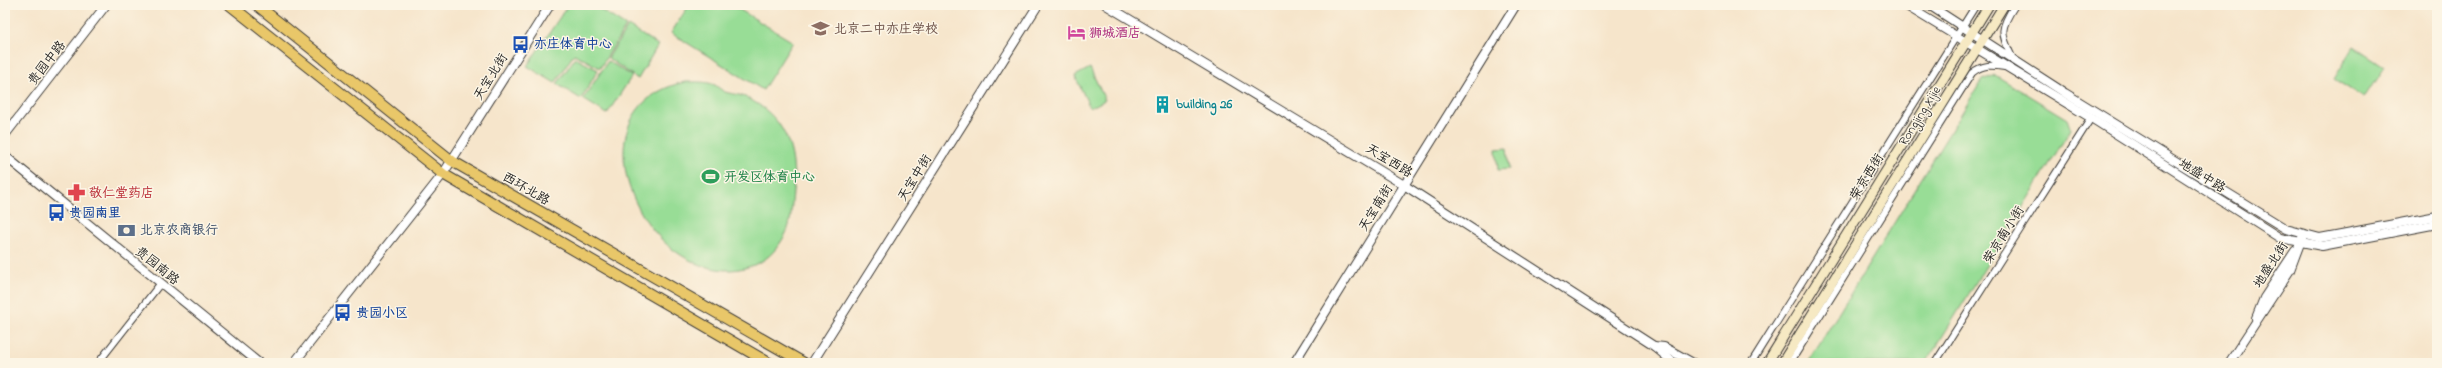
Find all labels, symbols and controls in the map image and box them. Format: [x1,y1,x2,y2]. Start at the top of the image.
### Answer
school or university icon: 北京二中亦庄学校 [811,19,831,39]
place label: 北京二中亦庄学校 [834,20,938,39]
hotel icon: 狮城酒店 [1066,23,1086,43]
place label: 狮城酒店 [1089,24,1141,43]
bus stop icon: 亦庄体育中心 [511,34,531,54]
place label: 亦庄体育中心 [534,35,612,54]
street label: 贵园中路 [24,37,70,89]
street label: 天宝北街 [469,50,513,104]
street label: Rongjing Xijie [1894,82,1947,150]
building icon: building 26 [1153,94,1173,114]
place label: building 26 [1176,95,1232,116]
street label: 天宝西路 [1362,139,1416,183]
street label: 荣京西街 [1845,150,1889,204]
street label: 天宝中街 [893,151,937,205]
street label: 地盛中路 [2175,154,2229,198]
sports icon: 开发区体育中心 [701,167,721,187]
street label: 西环北路 [499,168,553,210]
place label: 开发区体育中心 [724,168,815,187]
street label: 天宝南街 [1354,181,1398,235]
pharmacy icon: 敬仁堂药店 [66,183,86,203]
place label: 敬仁堂药店 [89,184,154,203]
street label: 荣京南小街 [1979,202,2029,268]
bus stop icon: 贵园南里 [46,203,66,223]
place label: 贵园南里 [69,204,121,223]
bank icon: 北京农商银行 [117,220,137,240]
place label: 北京农商银行 [140,221,218,240]
street label: 地盛北街 [2249,238,2293,292]
street label: 贵园南路 [131,242,183,290]
bus stop icon: 贵园小区 [333,303,353,323]
place label: 贵园小区 [356,304,408,323]

